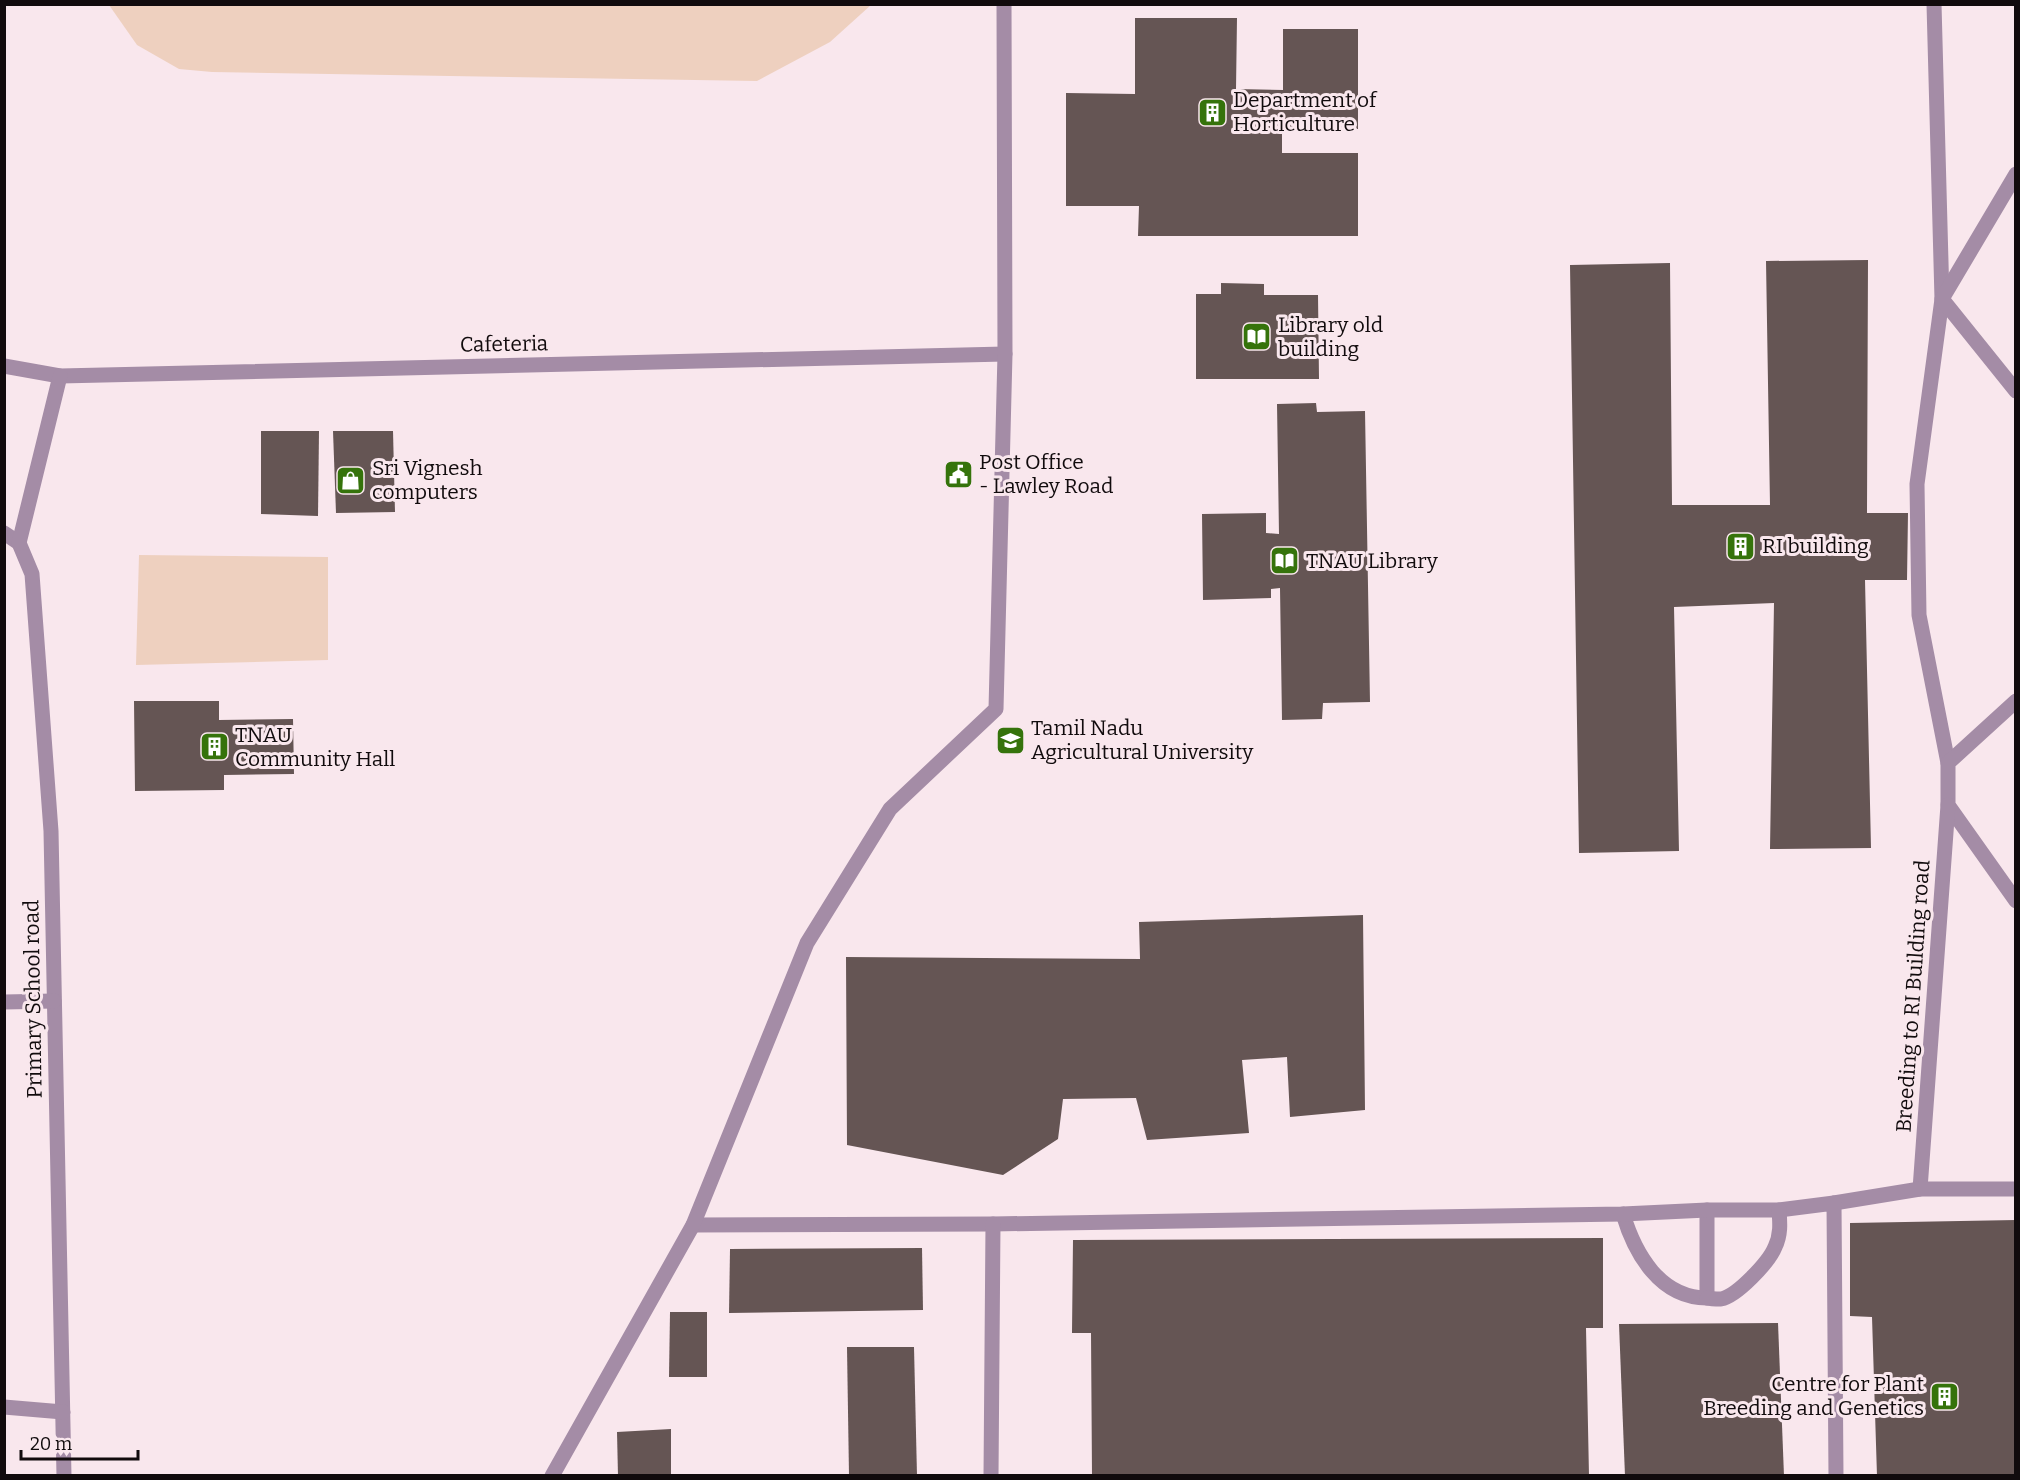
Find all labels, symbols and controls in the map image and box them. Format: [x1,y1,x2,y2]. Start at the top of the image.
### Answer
place label: Department of Horticulture [1233,87,1378,137]
building icon: Department of Horticulture [1196,96,1228,128]
place label: Library old building [1278,312,1383,362]
library icon: Library old building [1241,321,1273,353]
street label: Cafeteria [460,330,549,358]
place label: Post Office - Lawley Road [979,449,1113,499]
place label: Sri Vignesh computers [372,455,483,505]
public building icon: Post Office - Lawley Road [942,458,974,490]
shop icon: Sri Vignesh computers [335,464,367,496]
building icon: RI building [1725,530,1757,562]
place label: RI building [1762,533,1869,559]
library icon: TNAU Library [1269,545,1301,577]
place label: TNAU Library [1306,548,1439,574]
place label: Tamil Nadu Agricultural University [1031,715,1254,765]
place label: TNAU Community Hall [235,722,395,772]
school or university icon: Tamil Nadu Agricultural University [994,724,1026,756]
building icon: TNAU Community Hall [198,731,230,763]
street label: Breeding to RI Building road [1891,859,1935,1133]
street label: Primary School road [18,899,48,1099]
place label: Centre for Plant Breeding and Genetics [1703,1371,1924,1421]
building icon: Centre for Plant Breeding and Genetics [1929,1380,1961,1412]
scale bar [21,1423,138,1461]
text: 20 m [30,1433,72,1455]

